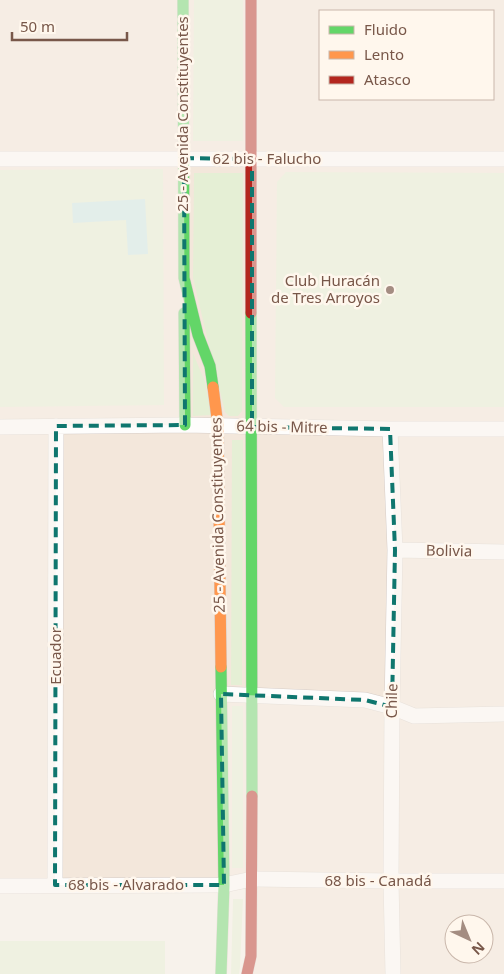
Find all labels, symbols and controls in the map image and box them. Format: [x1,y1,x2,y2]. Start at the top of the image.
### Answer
scale bar [12,10,128,42]
legend [319,10,494,100]
text: 50 m [20,16,55,36]
street label: 25 - Avenida Constituyentes [172,16,192,212]
text: Fluido [364,19,407,39]
text: Lento [364,44,404,64]
text: Atasco [364,69,411,89]
street label: 62 bis - Falucho [213,148,321,168]
place label: Club Huracán de Tres Arroyos [271,270,380,307]
marker: Club Huracán de Tres Arroyos [384,284,396,296]
street label: 64 bis - Mitre [236,415,328,437]
street label: 25 - Avenida Constituyentes [205,417,229,613]
street label: Bolivia [426,540,472,560]
street label: Ecuador [45,627,65,685]
street label: Chile [381,683,401,719]
street label: 68 bis - Canadá [324,870,432,890]
street label: 68 bis - Alvarado [68,874,184,894]
north arrow [444,914,494,964]
text: N [468,938,489,960]

